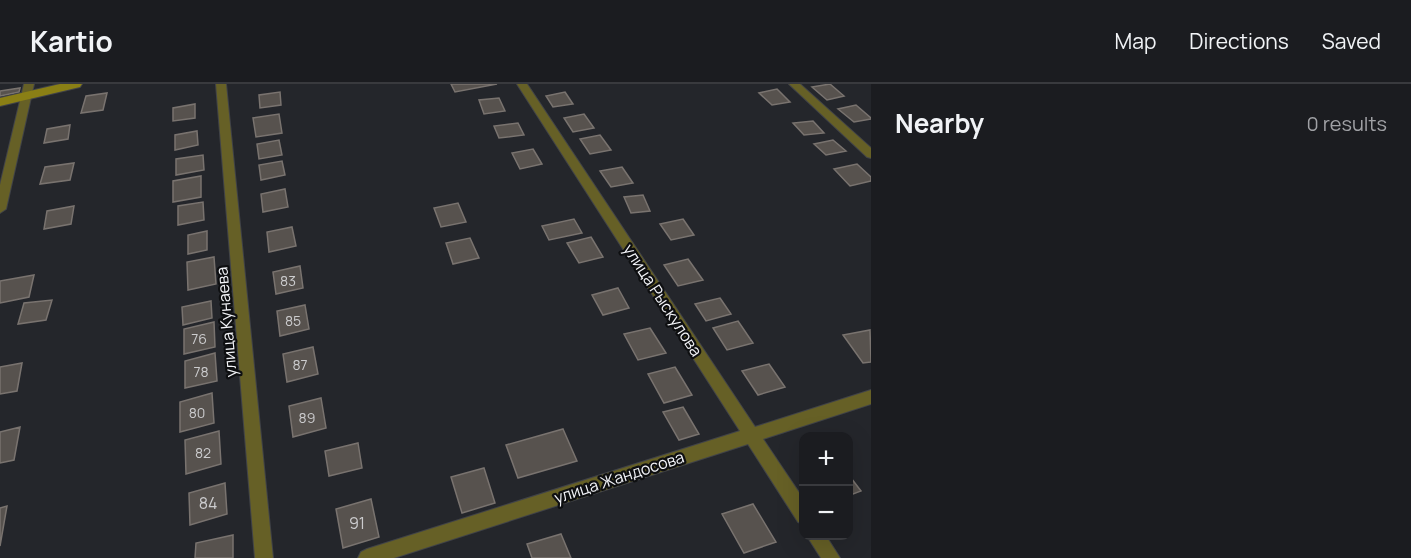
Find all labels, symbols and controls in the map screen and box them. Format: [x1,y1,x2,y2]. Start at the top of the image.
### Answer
text: Kartio [30,22,113,60]
text: Map [1115,27,1156,55]
text: Directions [1189,27,1289,55]
text: Saved [1322,27,1381,55]
text: Nearby [895,105,984,141]
text: 0 results [1307,110,1387,137]
street label: улица Рыскулова [618,240,708,360]
street label: улица Кунаева [210,266,242,378]
house number: 83 [280,271,296,290]
house number: 85 [285,311,301,330]
house number: 76 [191,329,207,348]
house number: 87 [292,355,308,374]
house number: 78 [193,362,209,381]
house number: 80 [189,403,205,422]
house number: 89 [299,408,315,427]
map controls [799,432,853,540]
button: + [799,432,853,486]
house number: 82 [195,443,211,462]
street label: улица Жандосова [551,446,687,508]
button: − [799,486,853,540]
house number: 84 [199,492,217,514]
house number: 91 [349,512,365,534]

